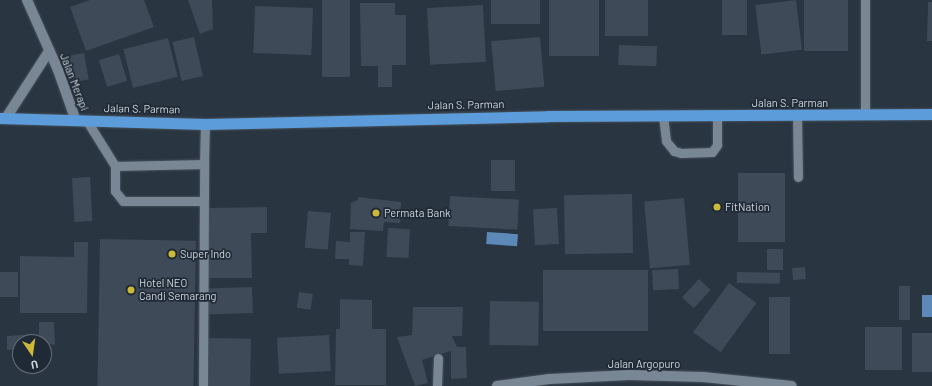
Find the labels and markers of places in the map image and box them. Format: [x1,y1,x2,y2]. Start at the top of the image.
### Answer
place label: FitNation [725,200,770,214]
marker: FitNation [712,202,722,212]
place label: Permata Bank [384,206,451,220]
marker: Permata Bank [371,208,381,218]
place label: Super Indo [180,247,231,261]
marker: Super Indo [167,249,177,259]
place label: Hotel NEO Candi Semarang [139,277,217,303]
marker: Hotel NEO Candi Semarang [126,285,136,295]

